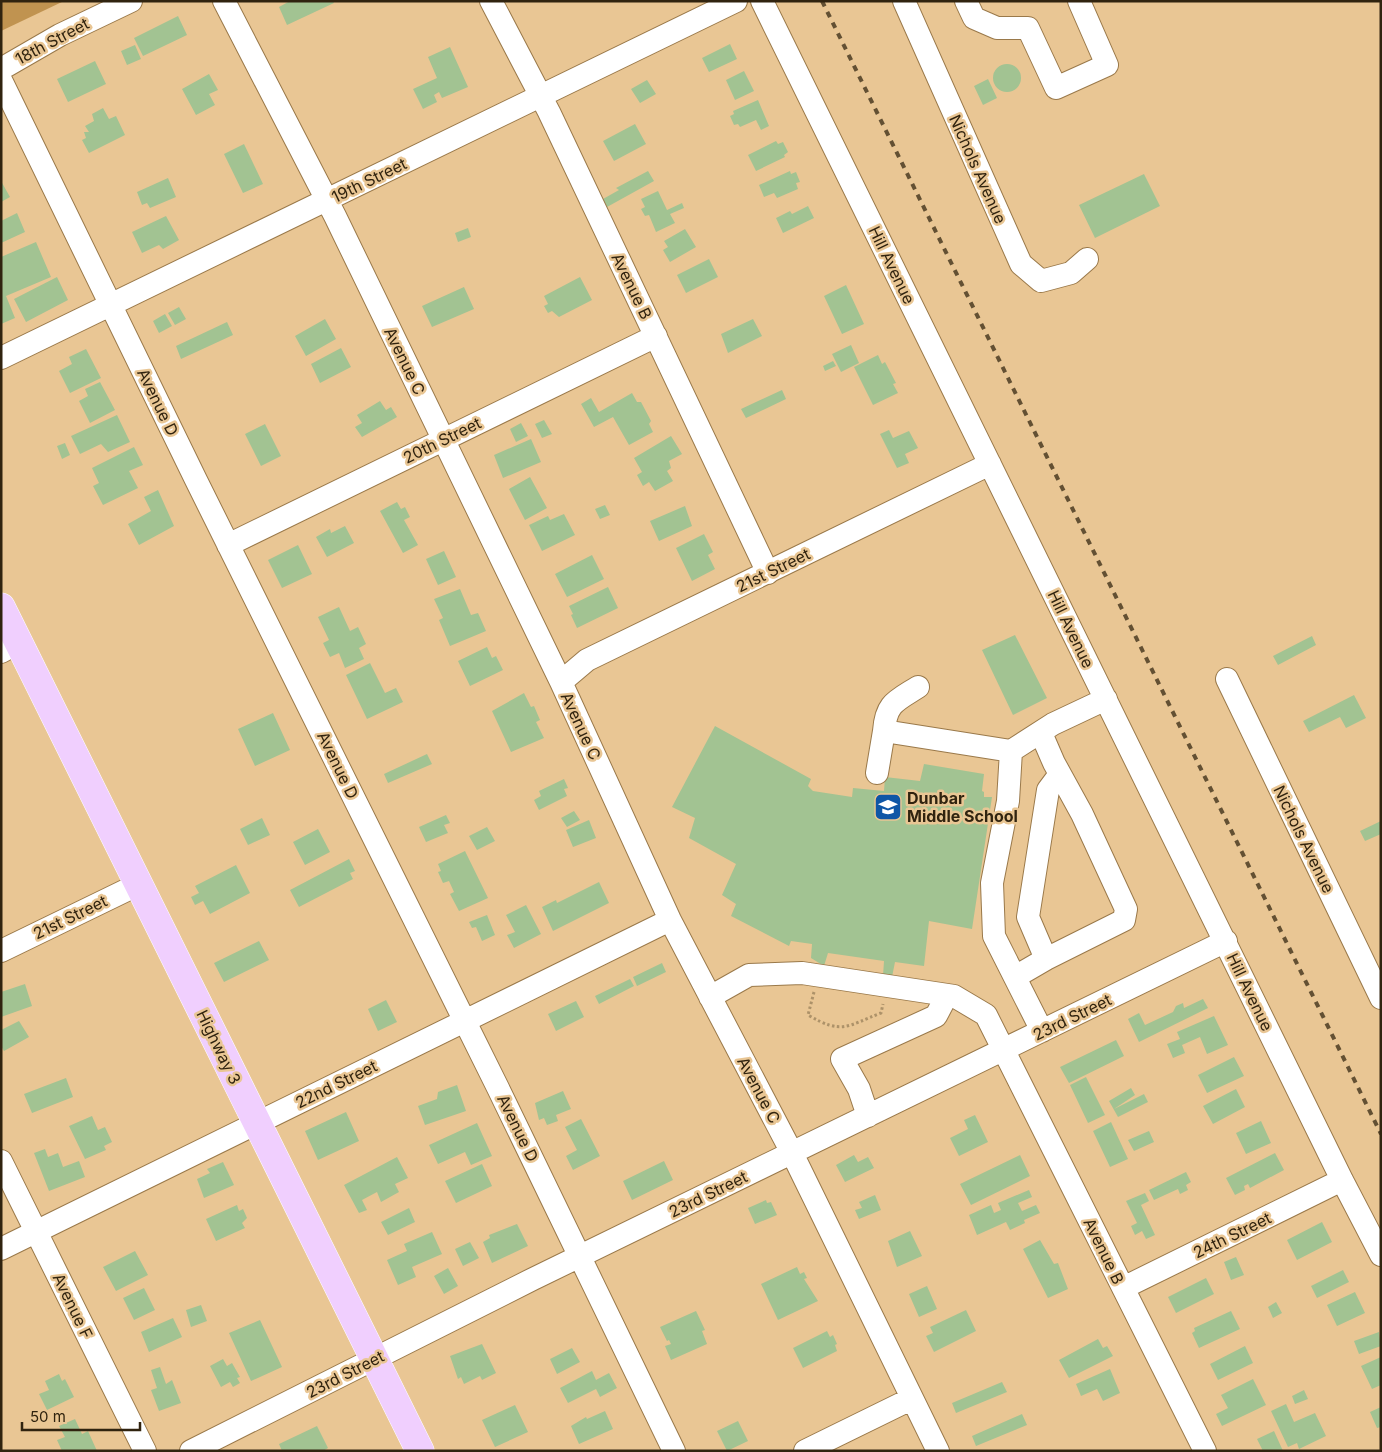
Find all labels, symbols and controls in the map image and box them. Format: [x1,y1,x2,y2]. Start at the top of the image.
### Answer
street label: 18th Street [12,13,92,69]
street label: Nichols Avenue [945,111,1011,227]
street label: 19th Street [328,153,410,207]
street label: Hill Avenue [865,223,919,307]
street label: Avenue B [607,250,657,322]
street label: Avenue C [380,324,430,398]
street label: Avenue D [133,365,183,439]
street label: 20th Street [400,413,484,467]
street label: 21st Street [733,544,813,596]
street label: Hill Avenue [1044,587,1098,671]
street label: Avenue C [557,689,605,763]
street label: Avenue D [313,728,363,802]
street label: Nichols Avenue [1269,782,1339,896]
place label: Dunbar Middle School [907,788,1018,826]
school or university icon: Dunbar Middle School [873,792,903,822]
street label: 21st Street [30,891,110,943]
street label: Hill Avenue [1223,950,1277,1034]
street label: 23rd Street [1029,989,1115,1045]
street label: Highway 3 [192,1007,246,1087]
street label: Avenue C [733,1053,785,1127]
street label: 22nd Street [292,1056,380,1112]
street label: Avenue D [493,1091,543,1165]
street label: 23rd Street [665,1166,751,1222]
street label: 24th Street [1190,1208,1274,1262]
street label: Avenue B [1079,1215,1129,1287]
street label: Avenue F [49,1270,97,1342]
street label: 23rd Street [303,1346,387,1402]
scale bar [22,1400,140,1432]
text: 50 m [30,1407,66,1426]

